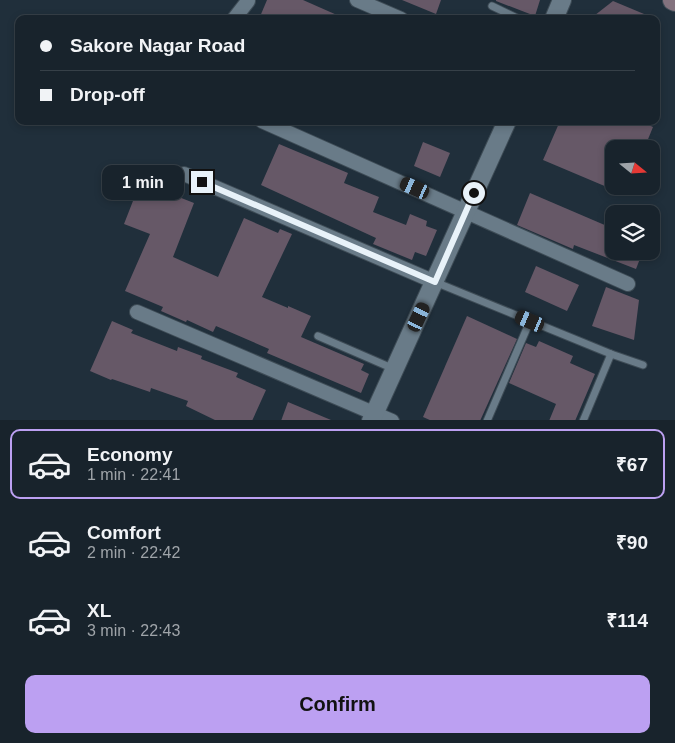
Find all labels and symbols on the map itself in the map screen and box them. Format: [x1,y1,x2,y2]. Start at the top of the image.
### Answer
north arrow [605,140,660,195]
callout: 1 min [102,164,184,200]
route end [191,171,213,193]
car [398,175,431,201]
route start [463,182,485,204]
car [405,300,432,334]
car [513,308,546,334]

